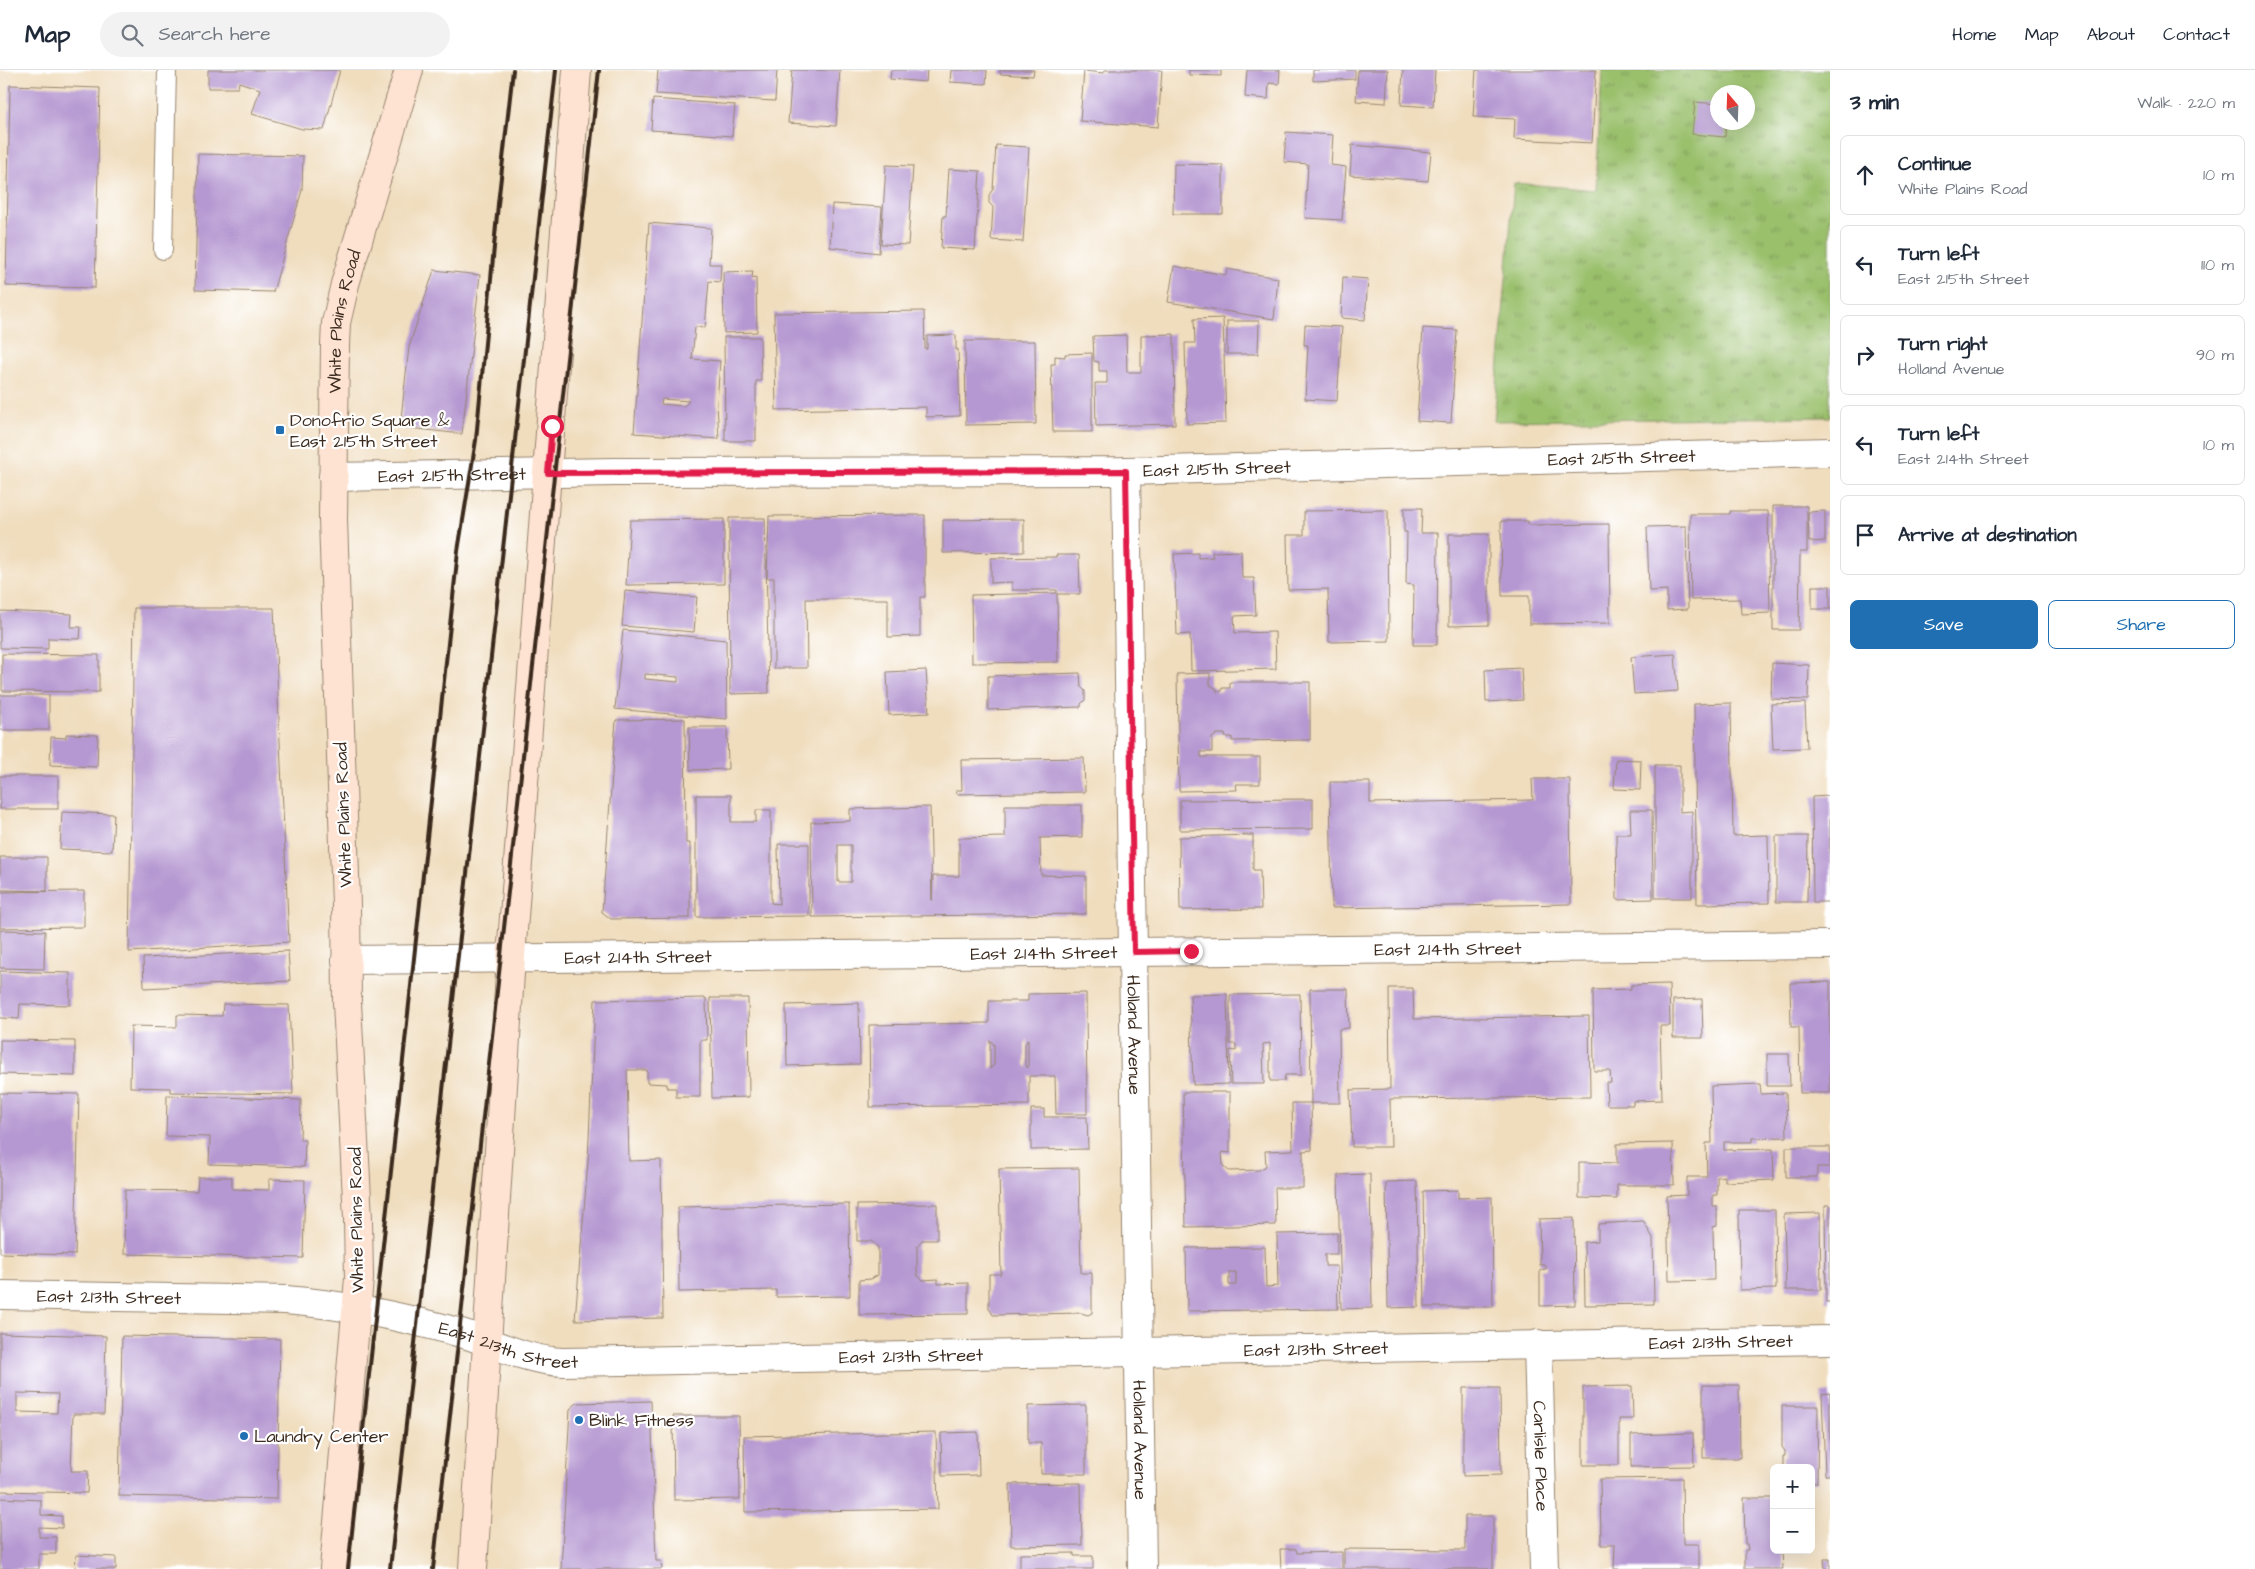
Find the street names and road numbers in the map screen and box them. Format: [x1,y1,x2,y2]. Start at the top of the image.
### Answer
street label: White Plains Road [322,247,368,394]
street label: East 215th Street [1548,444,1697,473]
street label: East 215th Street [1143,455,1292,484]
street label: East 215th Street [378,462,527,489]
street label: White Plains Road [328,742,359,888]
street label: East 214th Street [1374,936,1522,963]
street label: East 214th Street [970,940,1118,967]
street label: East 214th Street [564,944,712,971]
street label: Holland Avenue [1120,975,1147,1095]
street label: White Plains Road [343,1147,370,1293]
street label: East 213th Street [37,1284,182,1311]
street label: East 213th Street [436,1316,579,1375]
street label: East 213th Street [1649,1329,1794,1356]
street label: East 213th Street [1244,1336,1389,1363]
street label: East 213th Street [839,1343,984,1370]
street label: Holland Avenue [1126,1380,1153,1500]
street label: Carlisle Place [1527,1400,1554,1512]

